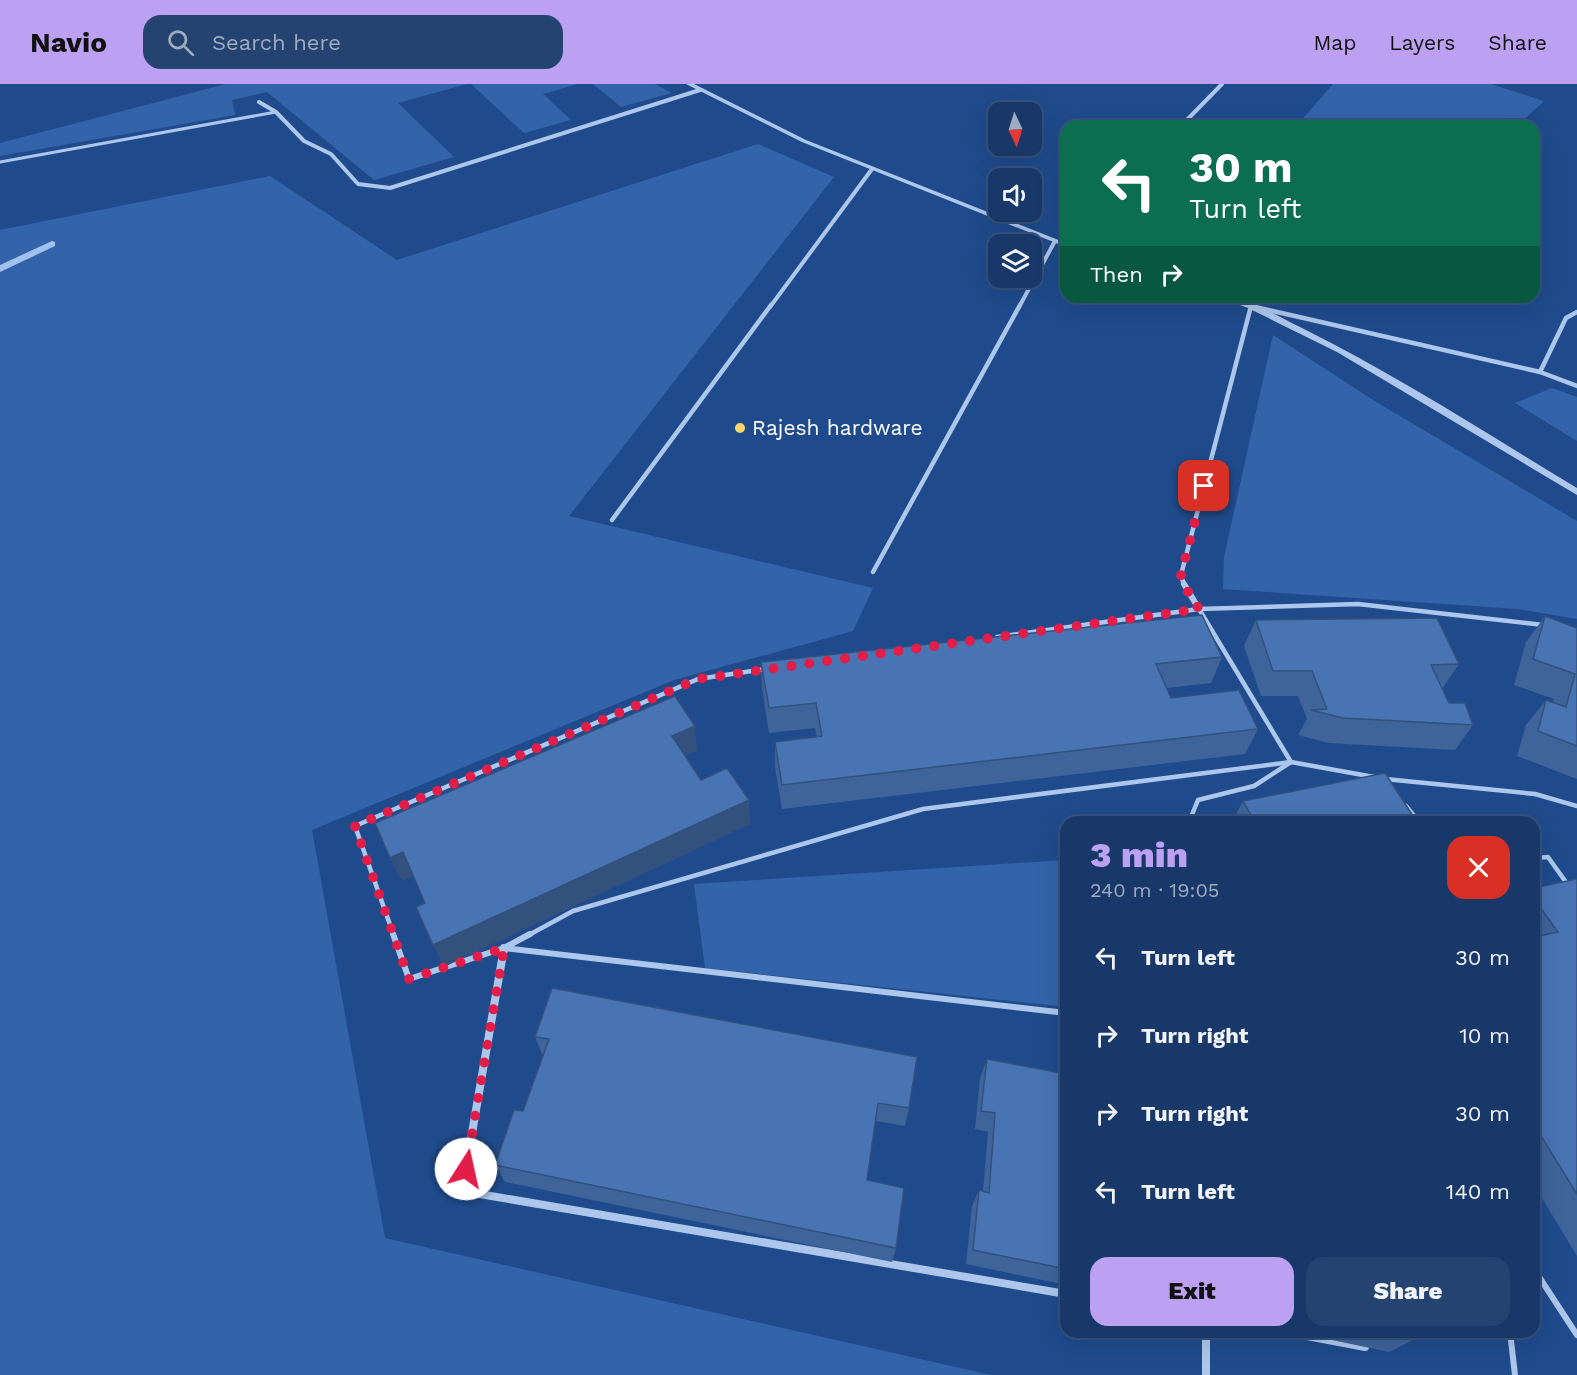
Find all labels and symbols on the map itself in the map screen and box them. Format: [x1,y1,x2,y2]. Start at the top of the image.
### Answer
north arrow [988,102,1042,156]
place label: Rajesh hardware [752,415,923,440]
marker: Rajesh hardware [733,421,747,435]
pin [1178,460,1229,511]
position arrow [434,1137,498,1201]

